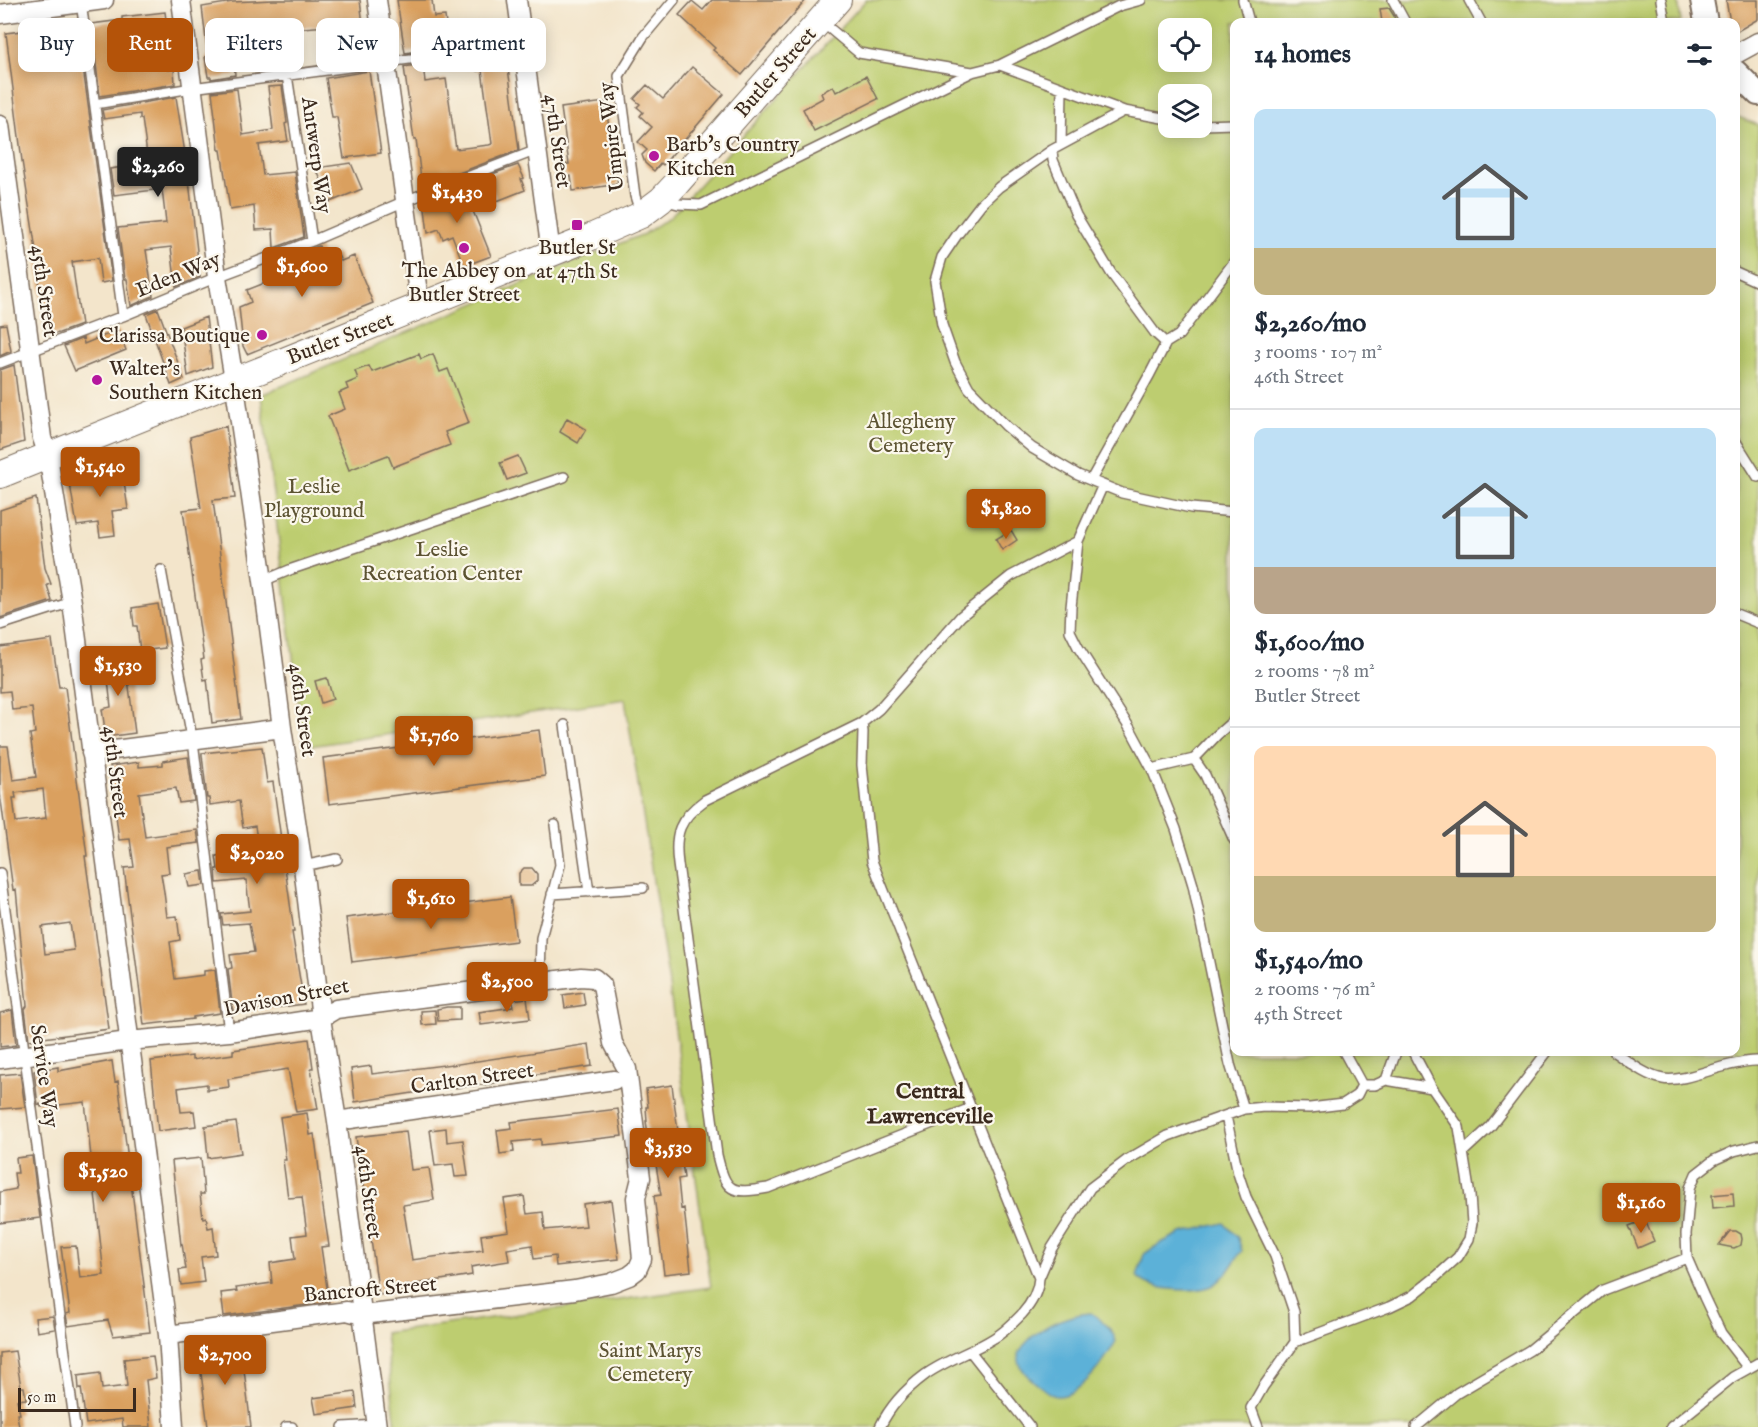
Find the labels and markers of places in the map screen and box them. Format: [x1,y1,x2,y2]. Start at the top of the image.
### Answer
place label: Barb's Country Kitchen [666,132,800,183]
pin: $2,260 [109,147,207,198]
marker: Barb's Country Kitchen [647,149,661,163]
pin: $1,430 [408,173,506,224]
marker: Butler St at 47th St [570,218,584,232]
place label: Butler St at 47th St [536,235,618,286]
marker: The Abbey on Butler Street [457,241,471,255]
pin: $1,600 [253,247,351,298]
place label: The Abbey on Butler Street [402,258,526,309]
place label: Clarissa Boutique [99,323,250,350]
marker: Clarissa Boutique [255,328,269,342]
place label: Walter's Southern Kitchen [109,356,262,407]
marker: Walter's Southern Kitchen [90,373,104,387]
pin: $1,540 [51,447,149,498]
pin: $1,820 [957,489,1055,540]
pin: $1,530 [69,646,167,697]
pin: $1,760 [385,716,483,767]
pin: $2,020 [208,834,306,885]
pin: $1,610 [382,879,480,930]
pin: $2,500 [458,962,556,1013]
pin: $3,530 [619,1128,717,1179]
pin: $1,520 [54,1152,152,1203]
pin: $1,160 [1592,1183,1690,1234]
pin: $2,700 [176,1335,274,1386]

